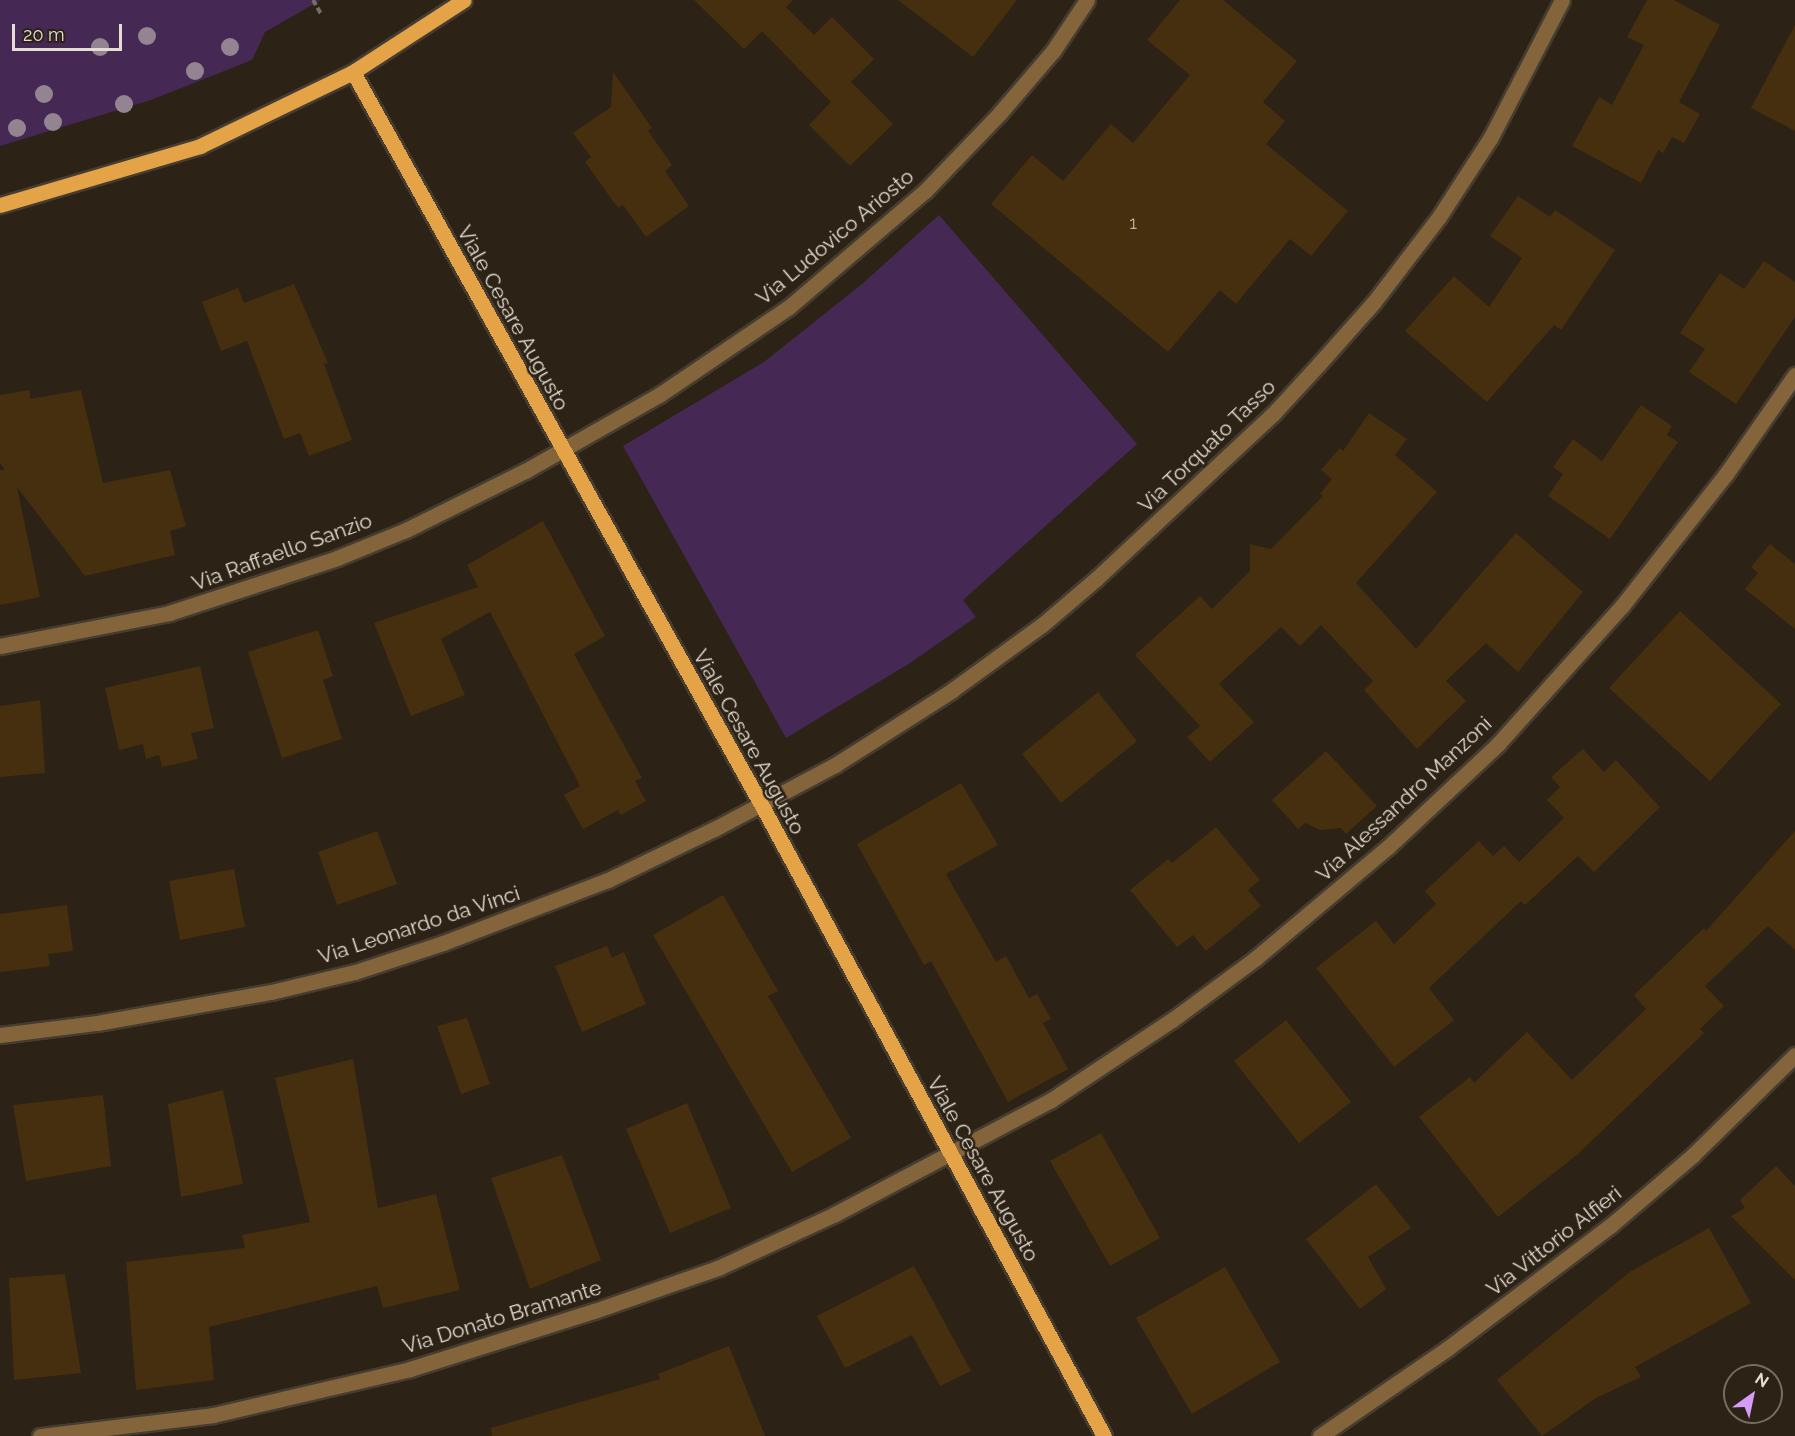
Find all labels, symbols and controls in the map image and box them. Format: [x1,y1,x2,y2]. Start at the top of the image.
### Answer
scale bar [15,12,124,50]
text: 20 m [23,24,65,45]
street label: Via Ludovico Ariosto [751,163,919,311]
house number: 1 [1129,212,1137,234]
street label: Viale Cesare Augusto [452,221,574,415]
street label: Via Torquato Tasso [1133,374,1281,518]
street label: Via Raffaello Sanzio [189,508,375,596]
street label: Viale Cesare Augusto [688,645,810,839]
street label: Via Alessandro Manzoni [1311,711,1497,887]
street label: Via Leonardo da Vinci [315,880,523,970]
street label: Viale Cesare Augusto [922,1072,1044,1266]
street label: Via Vittorio Alfieri [1481,1180,1627,1302]
street label: Via Donato Bramante [400,1275,604,1359]
north arrow [1723,1364,1783,1424]
text: N [1752,1369,1772,1391]

